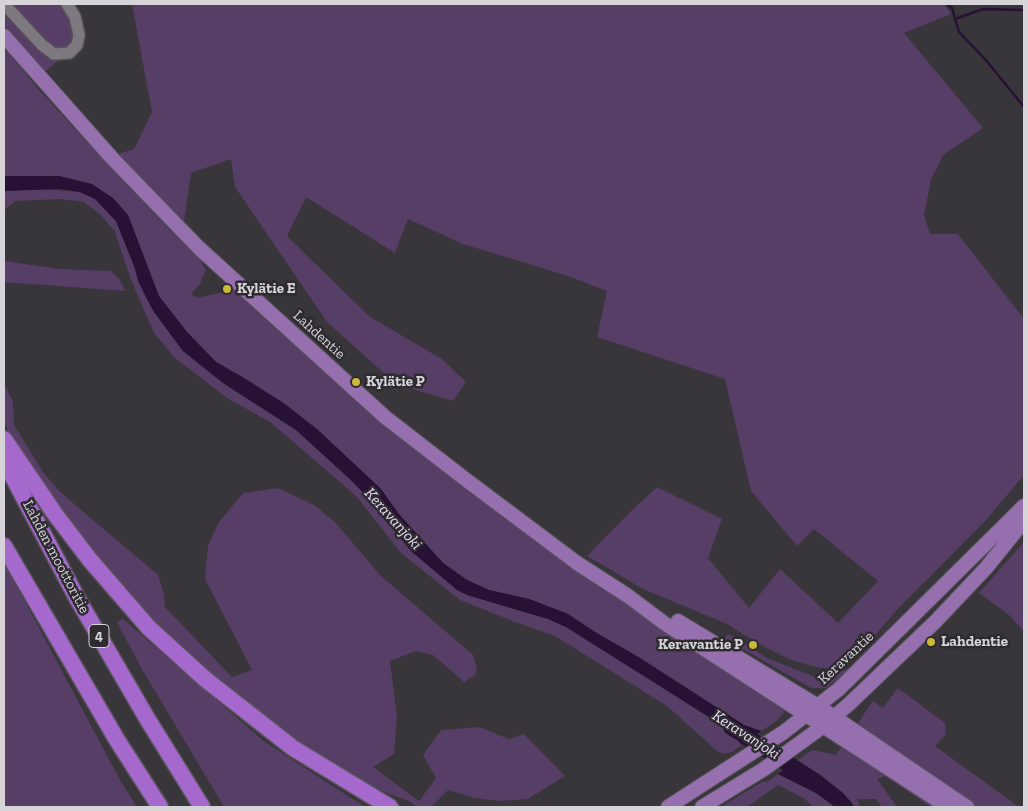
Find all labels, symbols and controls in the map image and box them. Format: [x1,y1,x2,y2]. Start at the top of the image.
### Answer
place label: Kylätie E [237,280,296,298]
marker: Kylätie E [221,283,233,295]
street label: Lahdentie [289,307,349,363]
place label: Kylätie P [366,373,425,391]
marker: Kylätie P [350,376,362,388]
water label: Keravanjoki [360,484,426,554]
street label: Lahden moottoritie [19,497,93,617]
road number: 4 [89,624,109,648]
street label: Keravantie [814,628,878,688]
place label: Lahdentie [941,633,1008,651]
place label: Keravantie P [658,636,743,654]
marker: Lahdentie [925,636,937,648]
marker: Keravantie P [747,639,759,651]
water label: Keravanjoki [709,706,783,764]

